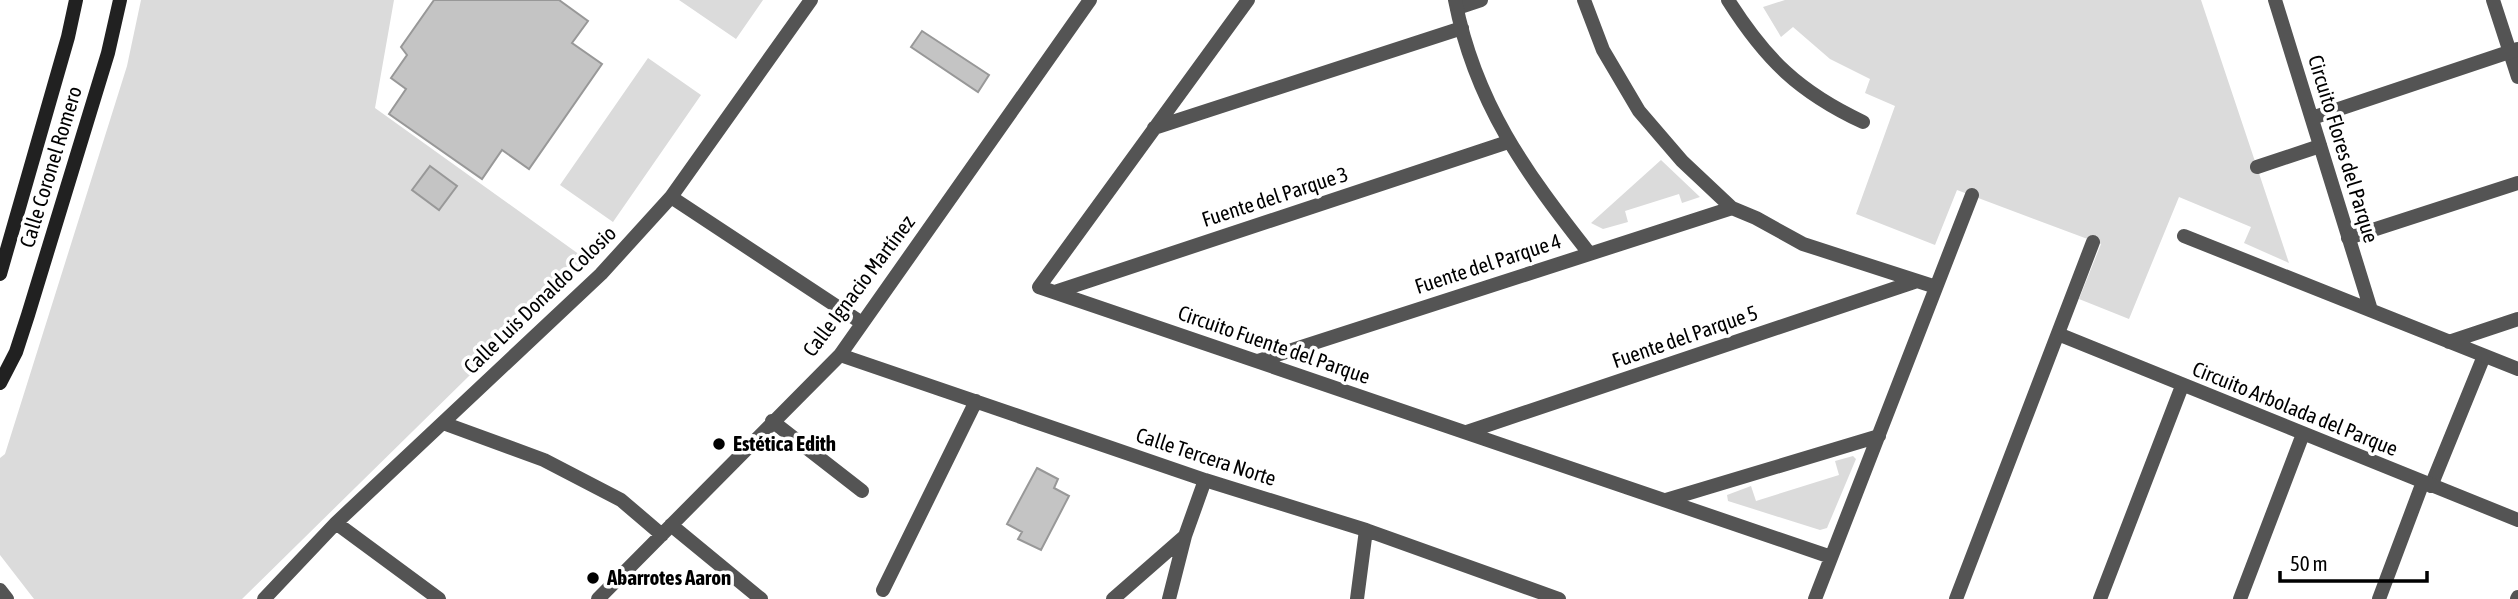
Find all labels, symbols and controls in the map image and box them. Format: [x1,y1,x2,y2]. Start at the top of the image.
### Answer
street label: Circuito Flores del Parque [2304,52,2384,245]
street label: Calle Coronel Romero [14,83,86,250]
street label: Fuente del Parque 3 [1198,161,1351,231]
street label: Calle Ignacio Martínez [797,210,919,361]
street label: Calle Luis Donaldo Colosio [458,220,620,378]
street label: Fuente del Parque 4 [1411,228,1564,298]
street label: Circuito Fuente del Parque [1175,300,1374,388]
street label: Fuente del Parque 5 [1609,300,1761,372]
street label: Circuito Arbolada del Parque [2189,356,2402,460]
street label: Calle Tercera Norte [1133,422,1279,490]
place label: Estética Edith [733,431,836,455]
marker: Estética Edith [711,436,727,452]
scale bar [2280,540,2427,584]
text: 50 m [2290,551,2328,575]
place label: Abarrotes Aaron [606,565,731,589]
marker: Abarrotes Aaron [585,570,601,586]

